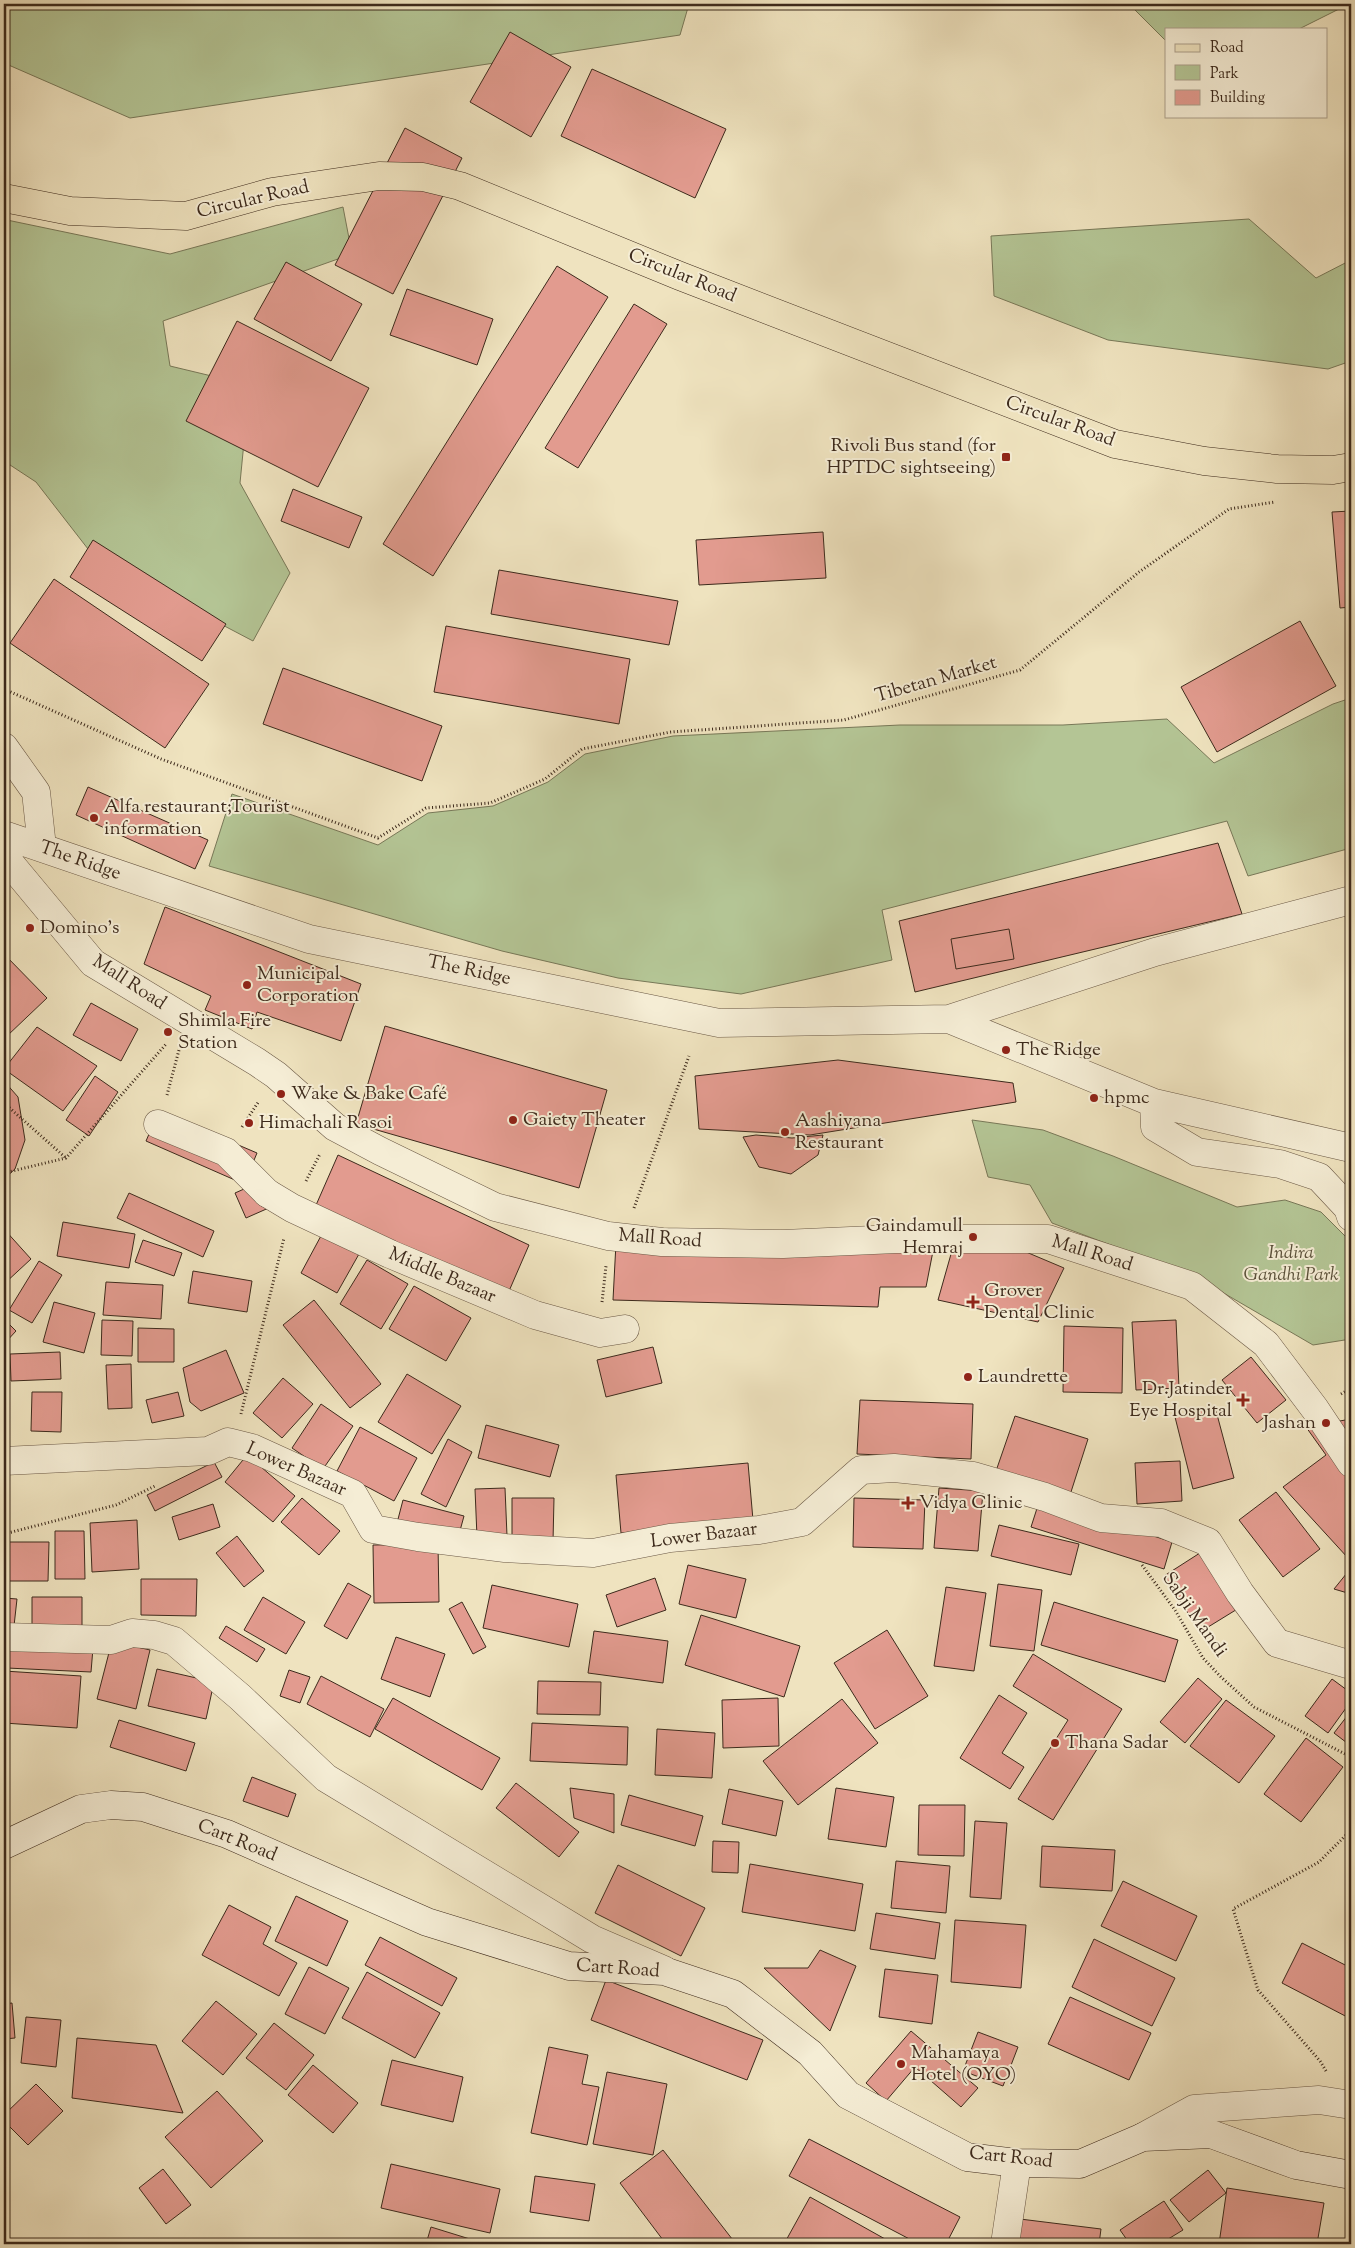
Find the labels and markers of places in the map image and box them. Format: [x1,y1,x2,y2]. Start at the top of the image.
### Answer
place label: Rivoli Bus stand (for HPTDC sightseeing) [826,433,996,482]
marker: Rivoli Bus stand (for HPTDC sightseeing) [1000,451,1012,463]
place label: Alfa restaurant;Tourist information [104,794,290,843]
marker: Alfa restaurant;Tourist information [88,812,100,824]
place label: Domino's [40,915,119,942]
marker: Domino's [24,922,36,934]
place label: Municipal Corporation [257,961,359,1010]
marker: Municipal Corporation [241,979,253,991]
place label: Shimla Fire Station [178,1008,271,1057]
marker: Shimla Fire Station [162,1026,174,1038]
place label: The Ridge [1016,1037,1101,1064]
marker: The Ridge [1000,1044,1012,1056]
place label: Wake & Bake Café [291,1081,447,1108]
place label: hpmc [1104,1085,1150,1112]
marker: Wake & Bake Café [275,1088,287,1100]
marker: hpmc [1088,1092,1100,1104]
place label: Gaiety Theater [523,1107,646,1134]
place label: Aashiyana Restaurant [795,1108,884,1157]
place label: Himachali Rasoi [259,1110,392,1137]
marker: Gaiety Theater [507,1114,519,1126]
marker: Himachali Rasoi [243,1117,255,1129]
marker: Aashiyana Restaurant [779,1126,791,1138]
place label: Gaindamull Hemraj [866,1213,963,1262]
marker: Gaindamull Hemraj [967,1231,979,1243]
place label: Grover Dental Clinic [984,1278,1095,1327]
marker: Grover Dental Clinic [966,1295,980,1309]
place label: Laundrette [978,1364,1068,1391]
marker: Laundrette [962,1371,974,1383]
place label: Dr.Jatinder Eye Hospital [1129,1376,1232,1425]
marker: Dr.Jatinder Eye Hospital [1236,1393,1250,1407]
place label: Jashan [1262,1410,1316,1437]
marker: Jashan [1320,1417,1332,1429]
place label: Vidya Clinic [919,1490,1023,1517]
marker: Vidya Clinic [901,1496,915,1510]
place label: Thana Sadar [1065,1730,1168,1757]
marker: Thana Sadar [1049,1737,1061,1749]
place label: Mahamaya Hotel (OYO) [911,2040,1016,2089]
marker: Mahamaya Hotel (OYO) [895,2058,907,2070]

